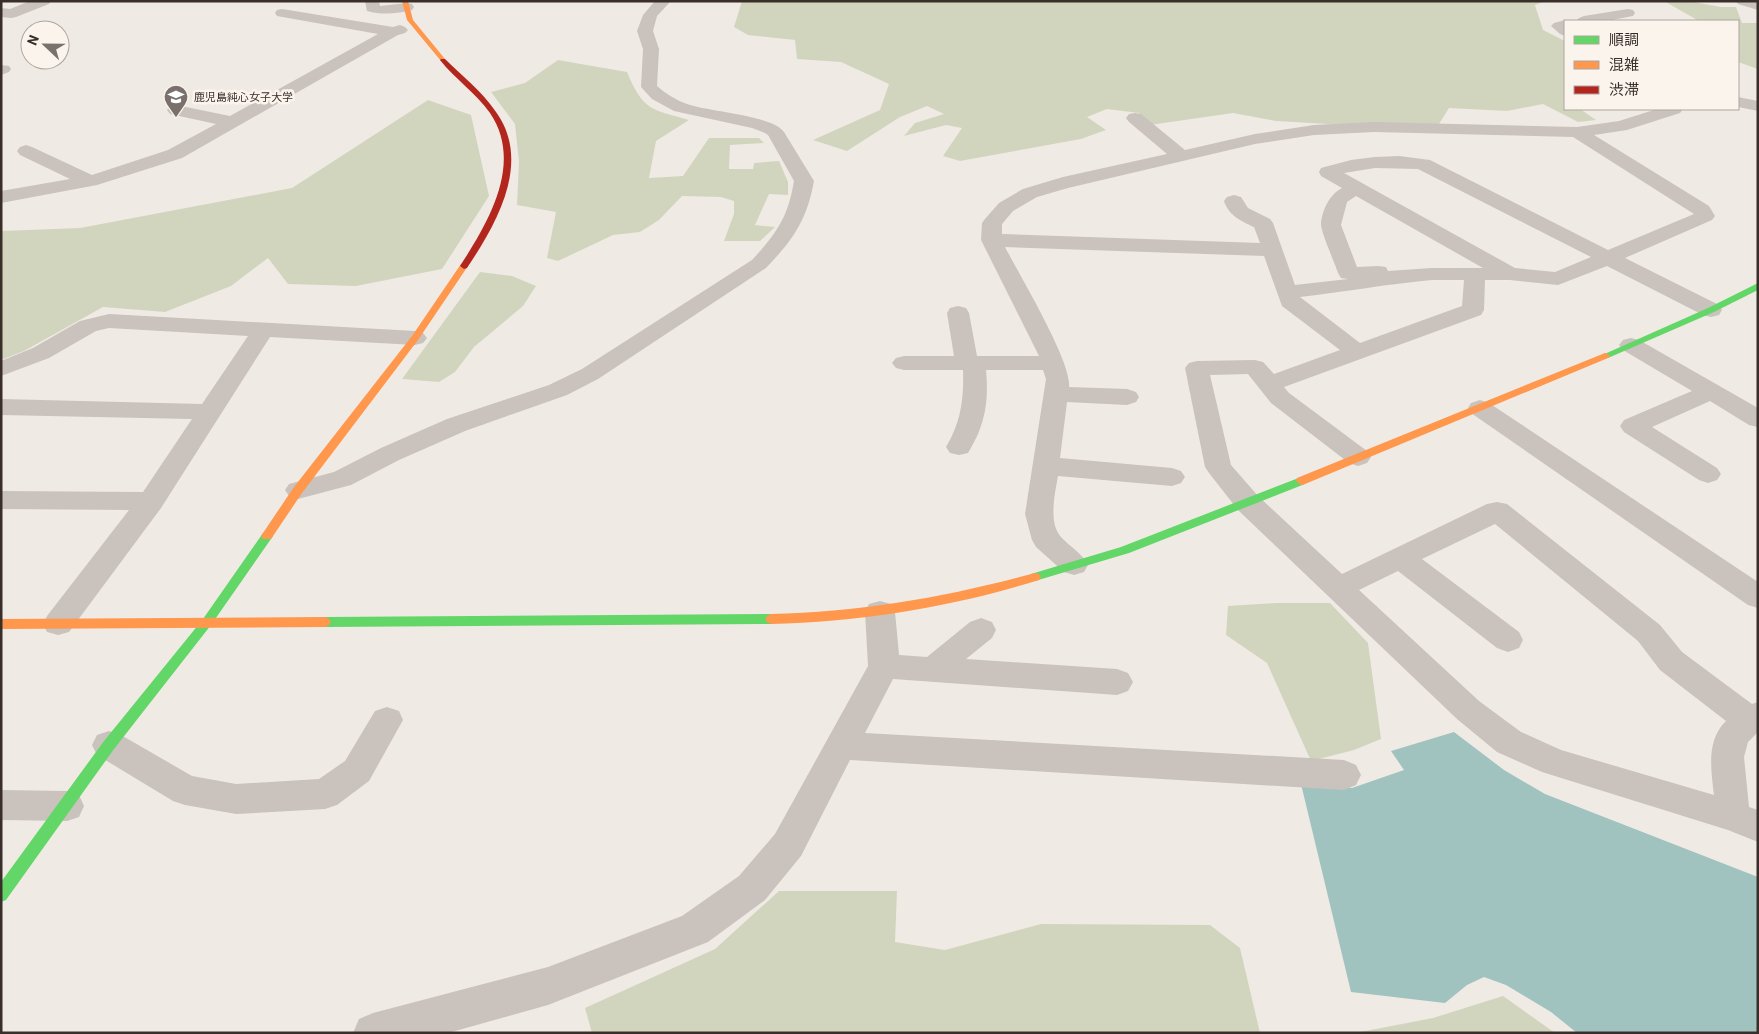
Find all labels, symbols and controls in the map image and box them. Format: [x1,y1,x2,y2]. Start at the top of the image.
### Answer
north arrow [20,20,70,70]
legend [1564,20,1739,110]
text: 順調 [1609,30,1639,48]
text: N [23,32,42,47]
text: 混雑 [1609,55,1639,73]
text: 渋滞 [1609,80,1639,98]
school or university icon: 鹿児島純心女子大学 [163,84,189,118]
place label: 鹿児島純心女子大学 [194,90,293,103]

